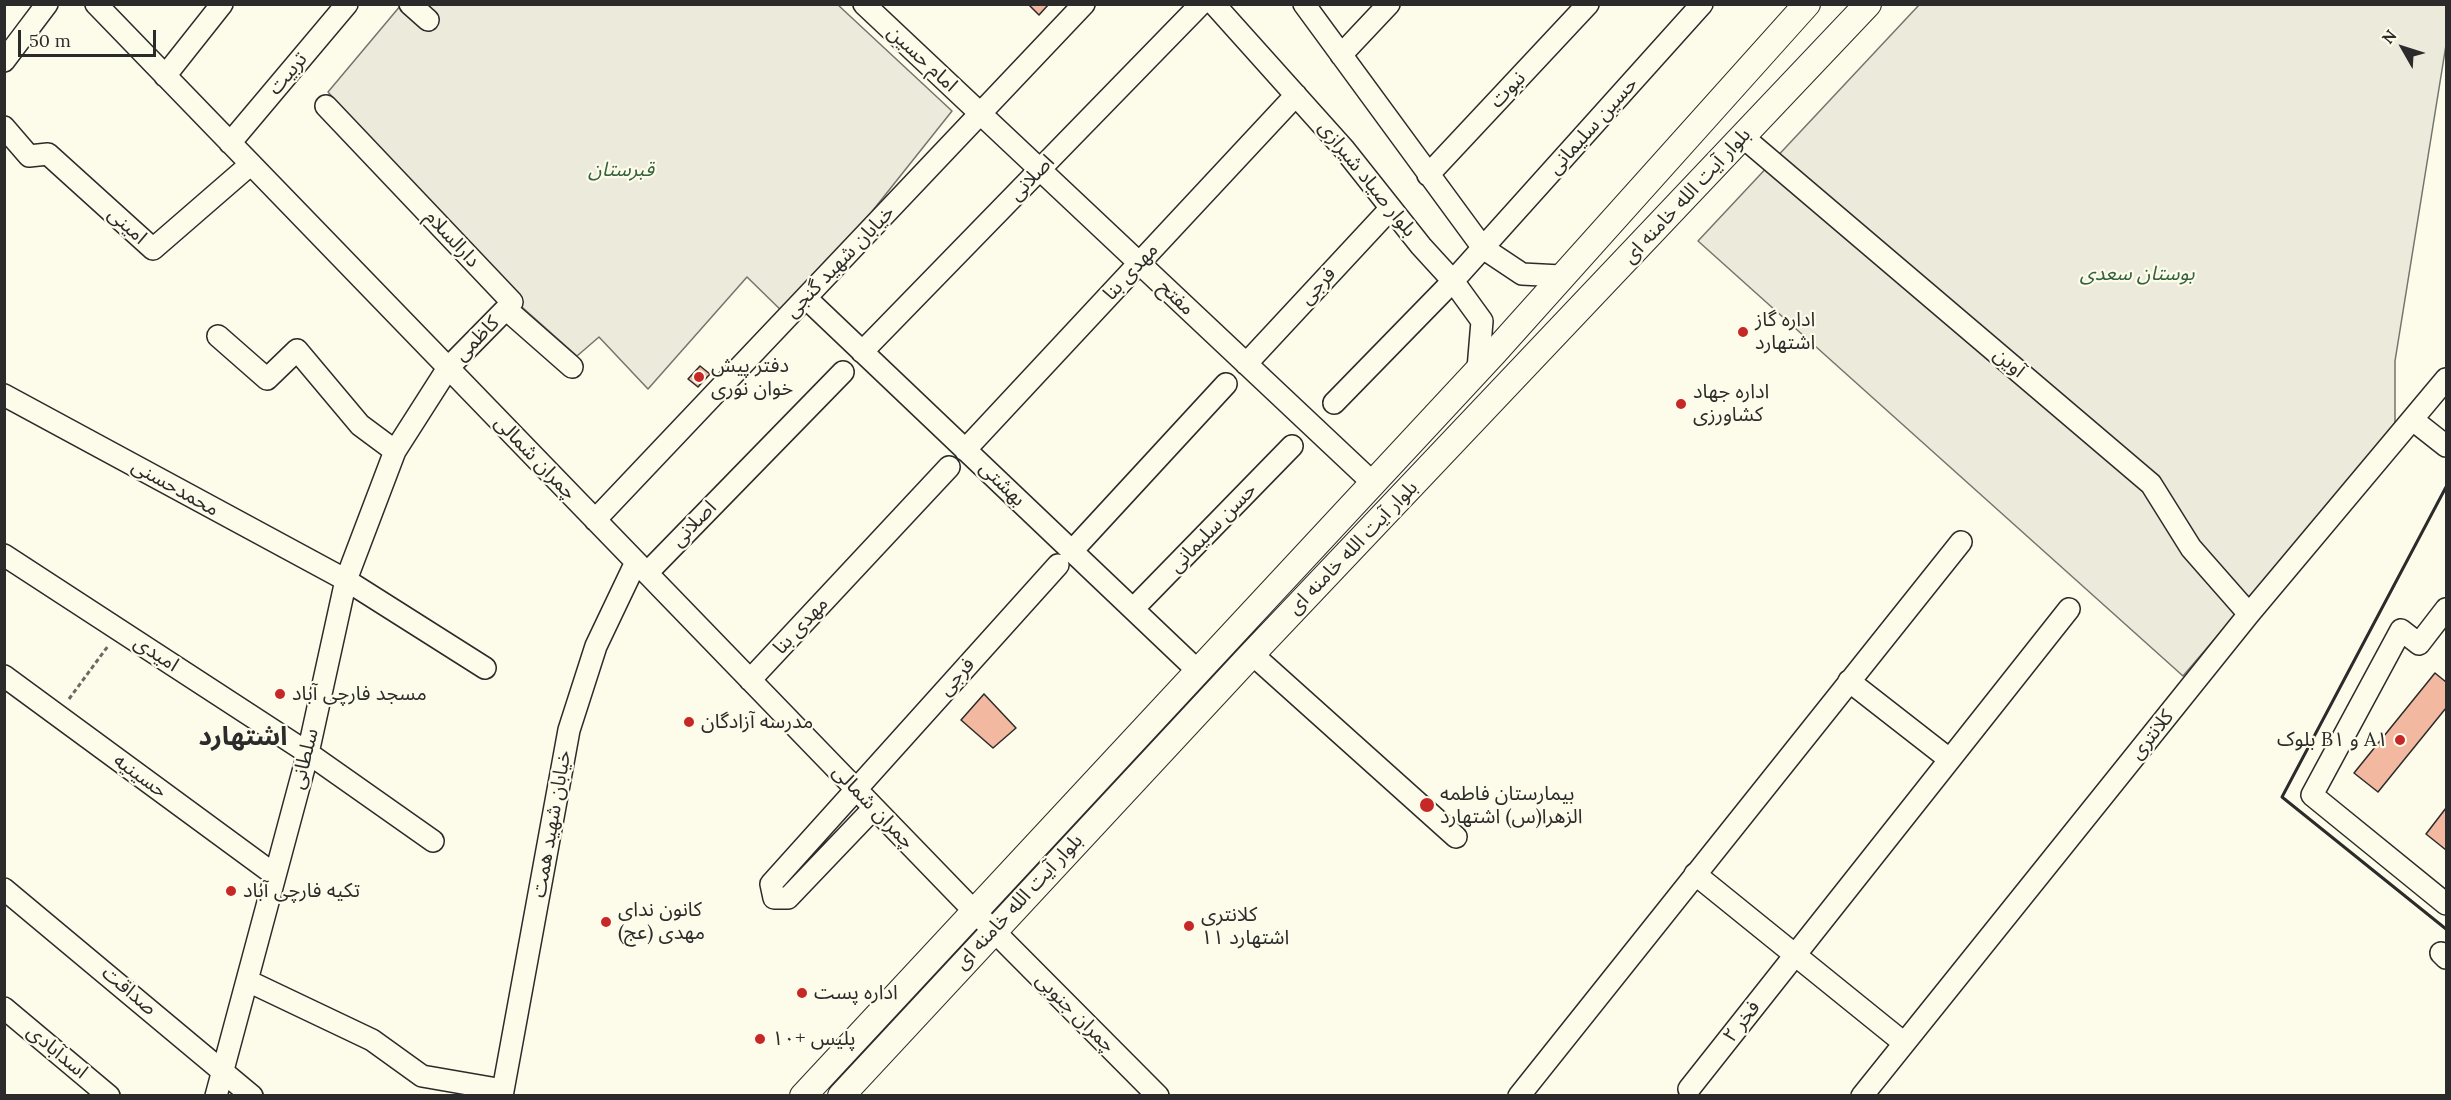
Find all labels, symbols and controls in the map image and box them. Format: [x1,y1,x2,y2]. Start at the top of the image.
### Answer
scale bar [21,18,159,56]
north arrow [2373,18,2433,78]
street label: امام حسین [882,21,962,97]
text: N [2377,26,2401,48]
text: 50 m [29,29,71,52]
street label: تربیت [263,48,313,100]
street label: نبوت [1485,67,1531,113]
street label: حسین سلیمانی [1543,72,1643,180]
street label: بلوار صیاد شیرازی [1313,116,1421,242]
street label: بلوار آیت الله خامنه ای [1618,123,1756,269]
street label: اصلانی [1004,150,1060,206]
park label: قبرستان [588,158,654,182]
street label: خیابان شهید گنجی [780,201,900,323]
street label: امینی [103,202,151,250]
street label: دارالسلام [419,205,485,273]
street label: مهدی بنا [1098,238,1164,306]
street label: فرجی [1295,262,1341,310]
park label: بوستان سعدی [2080,262,2194,286]
street label: مفتح [1153,275,1199,321]
place label: اداره گاز اشتهارد [1755,308,1815,355]
street label: کاظمی [449,311,505,367]
marker: اداره گاز اشتهارد [1736,325,1750,339]
street label: آوین [1988,343,2030,383]
place label: دفتر پیش خوان نوری [711,354,793,401]
marker: دفتر پیش خوان نوری [692,370,706,384]
place label: اداره جهاد کشاورزی [1693,380,1769,427]
marker: اداره جهاد کشاورزی [1674,397,1688,411]
street label: چمران شمالی [489,411,581,505]
street label: محمدحسنی [127,454,223,522]
street label: بهشتی [974,456,1030,512]
street label: بلوار آیت الله خامنه ای [1283,476,1423,620]
street label: حسن سلیمانی [1164,478,1262,578]
street label: اصلانی [666,496,722,552]
street label: مهدی بنا [768,592,834,660]
street label: امیدی [129,631,183,677]
street label: فرجی [934,653,980,701]
place label: مسجد فارچی آباد [292,682,427,706]
marker: مسجد فارچی آباد [273,687,287,701]
street label: کلانتری [2125,706,2179,764]
place label: مدرسه آزادگان [701,710,813,734]
marker: مدرسه آزادگان [682,715,696,729]
district label: اشتهارد [199,722,287,754]
street label: سلطانی [286,726,324,792]
place label: بلوک B۱ و A۱ [2277,728,2388,752]
marker: بلوک B۱ و A۱ [2393,733,2407,747]
street label: خیابان شهید همت [527,748,577,900]
street label: حسینیه [109,749,171,803]
street label: چمران شمالی [827,760,919,854]
place label: بیمارستان فاطمه الزهرا(س) اشتهارد [1440,782,1583,829]
marker: بیمارستان فاطمه الزهرا(س) اشتهارد [1418,796,1436,814]
street label: بلوار آیت الله خامنه ای [950,829,1088,975]
place label: تکیه فارچی آباد [243,879,360,903]
marker: تکیه فارچی آباد [224,884,238,898]
place label: کانون ندای مهدی (عج) [618,898,705,945]
place label: کلانتری ۱۱ اشتهارد [1201,903,1289,950]
marker: کانون ندای مهدی (عج) [599,915,613,929]
marker: کلانتری ۱۱ اشتهارد [1182,919,1196,933]
street label: صداقت [97,961,161,1021]
street label: چمران جنوبی [1030,968,1120,1058]
place label: اداره پست [814,981,898,1005]
marker: اداره پست [795,986,809,1000]
street label: فخر ۲ [1718,996,1766,1048]
street label: اسدآبادی [22,1020,92,1084]
place label: پلیس +۱۰ [772,1027,856,1051]
marker: پلیس +۱۰ [753,1032,767,1046]

